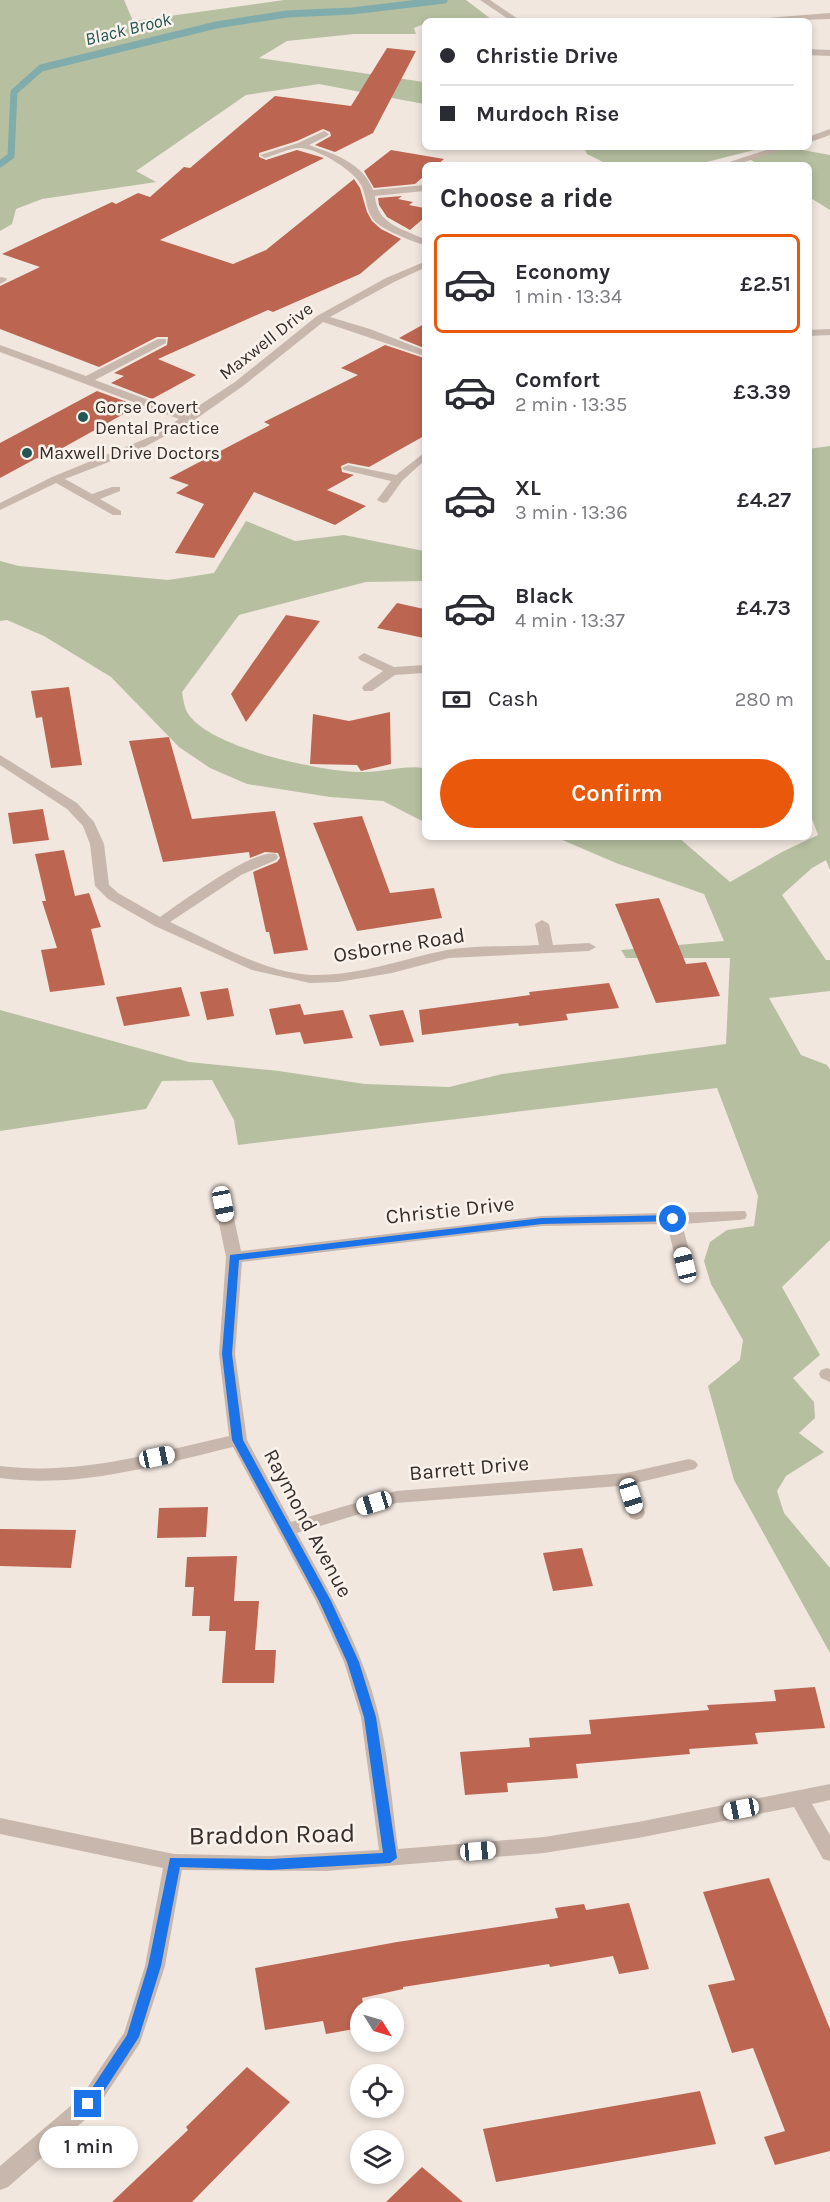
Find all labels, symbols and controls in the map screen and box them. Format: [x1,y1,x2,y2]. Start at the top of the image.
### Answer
water label: Black Brook [83,7,174,50]
text: Christie Drive [476,43,618,69]
text: Murdoch Rise [476,101,619,127]
text: Choose a ride [440,182,613,214]
icon: car [443,257,497,311]
text: Economy [515,259,610,285]
text: £2.51 [740,271,791,297]
text: 1 min · 13:34 [515,285,622,308]
street label: Maxwell Drive [215,298,317,384]
icon: car [443,365,497,419]
text: Comfort [515,367,600,393]
text: £3.39 [733,379,791,405]
text: 2 min · 13:35 [515,393,627,416]
place label: Gorse Covert Dental Practice [95,396,219,439]
marker: Gorse Covert Dental Practice [76,410,90,424]
place label: Maxwell Drive Doctors [39,442,220,464]
marker: Maxwell Drive Doctors [20,446,34,460]
icon: car [443,473,497,527]
text: XL [515,475,541,501]
text: £4.27 [737,487,791,513]
text: 3 min · 13:36 [515,501,628,524]
icon: car [443,581,497,635]
text: Black [515,583,574,609]
text: £4.73 [736,595,791,621]
text: 4 min · 13:37 [515,609,625,632]
icon: cash [440,683,473,716]
text: Cash [488,686,538,712]
text: 280 m [735,688,794,711]
button: Confirm [440,759,794,828]
street label: Osborne Road [331,923,467,967]
car [211,1185,235,1223]
street label: Christie Drive [384,1191,516,1229]
route start [659,1205,686,1232]
car [672,1245,698,1285]
car [138,1444,176,1470]
street label: Raymond Avenue [259,1445,357,1601]
street label: Barrett Drive [408,1451,530,1485]
car [617,1476,645,1516]
car [354,1489,394,1517]
car [722,1797,760,1821]
street label: Braddon Road [188,1818,356,1851]
car [459,1840,497,1862]
north arrow [350,1998,404,2052]
map controls [350,1998,404,2184]
button: locate [350,2064,404,2118]
route end [74,2090,101,2117]
callout: 1 min [38,2125,138,2167]
button: layers [350,2130,404,2184]
text: 1 min [64,2135,113,2158]

